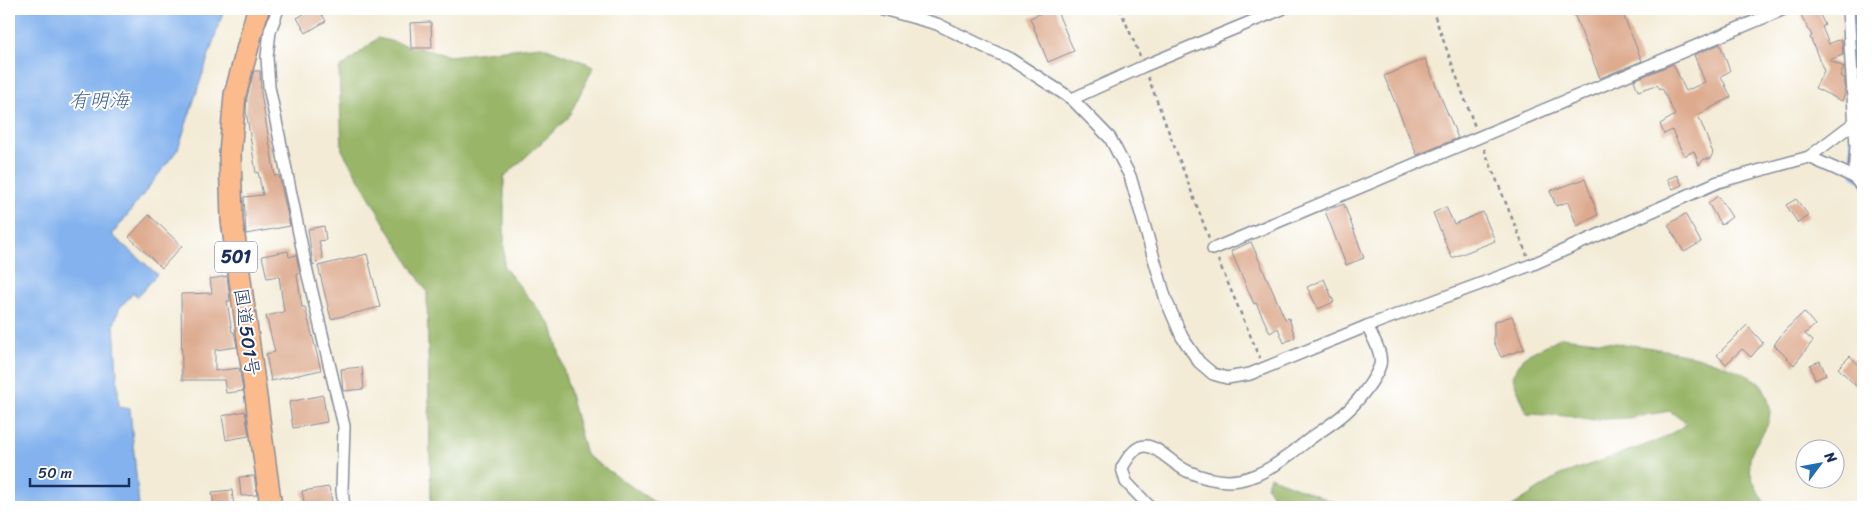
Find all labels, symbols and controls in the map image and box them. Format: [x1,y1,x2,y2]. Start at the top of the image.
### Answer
water label: 有明海 [69,83,131,118]
road number: 501 [215,242,257,272]
street label: 国道501号 [224,286,270,378]
north arrow [1794,438,1844,488]
text: N [1817,446,1844,468]
scale bar [30,456,129,488]
text: 50 m [38,460,73,486]

